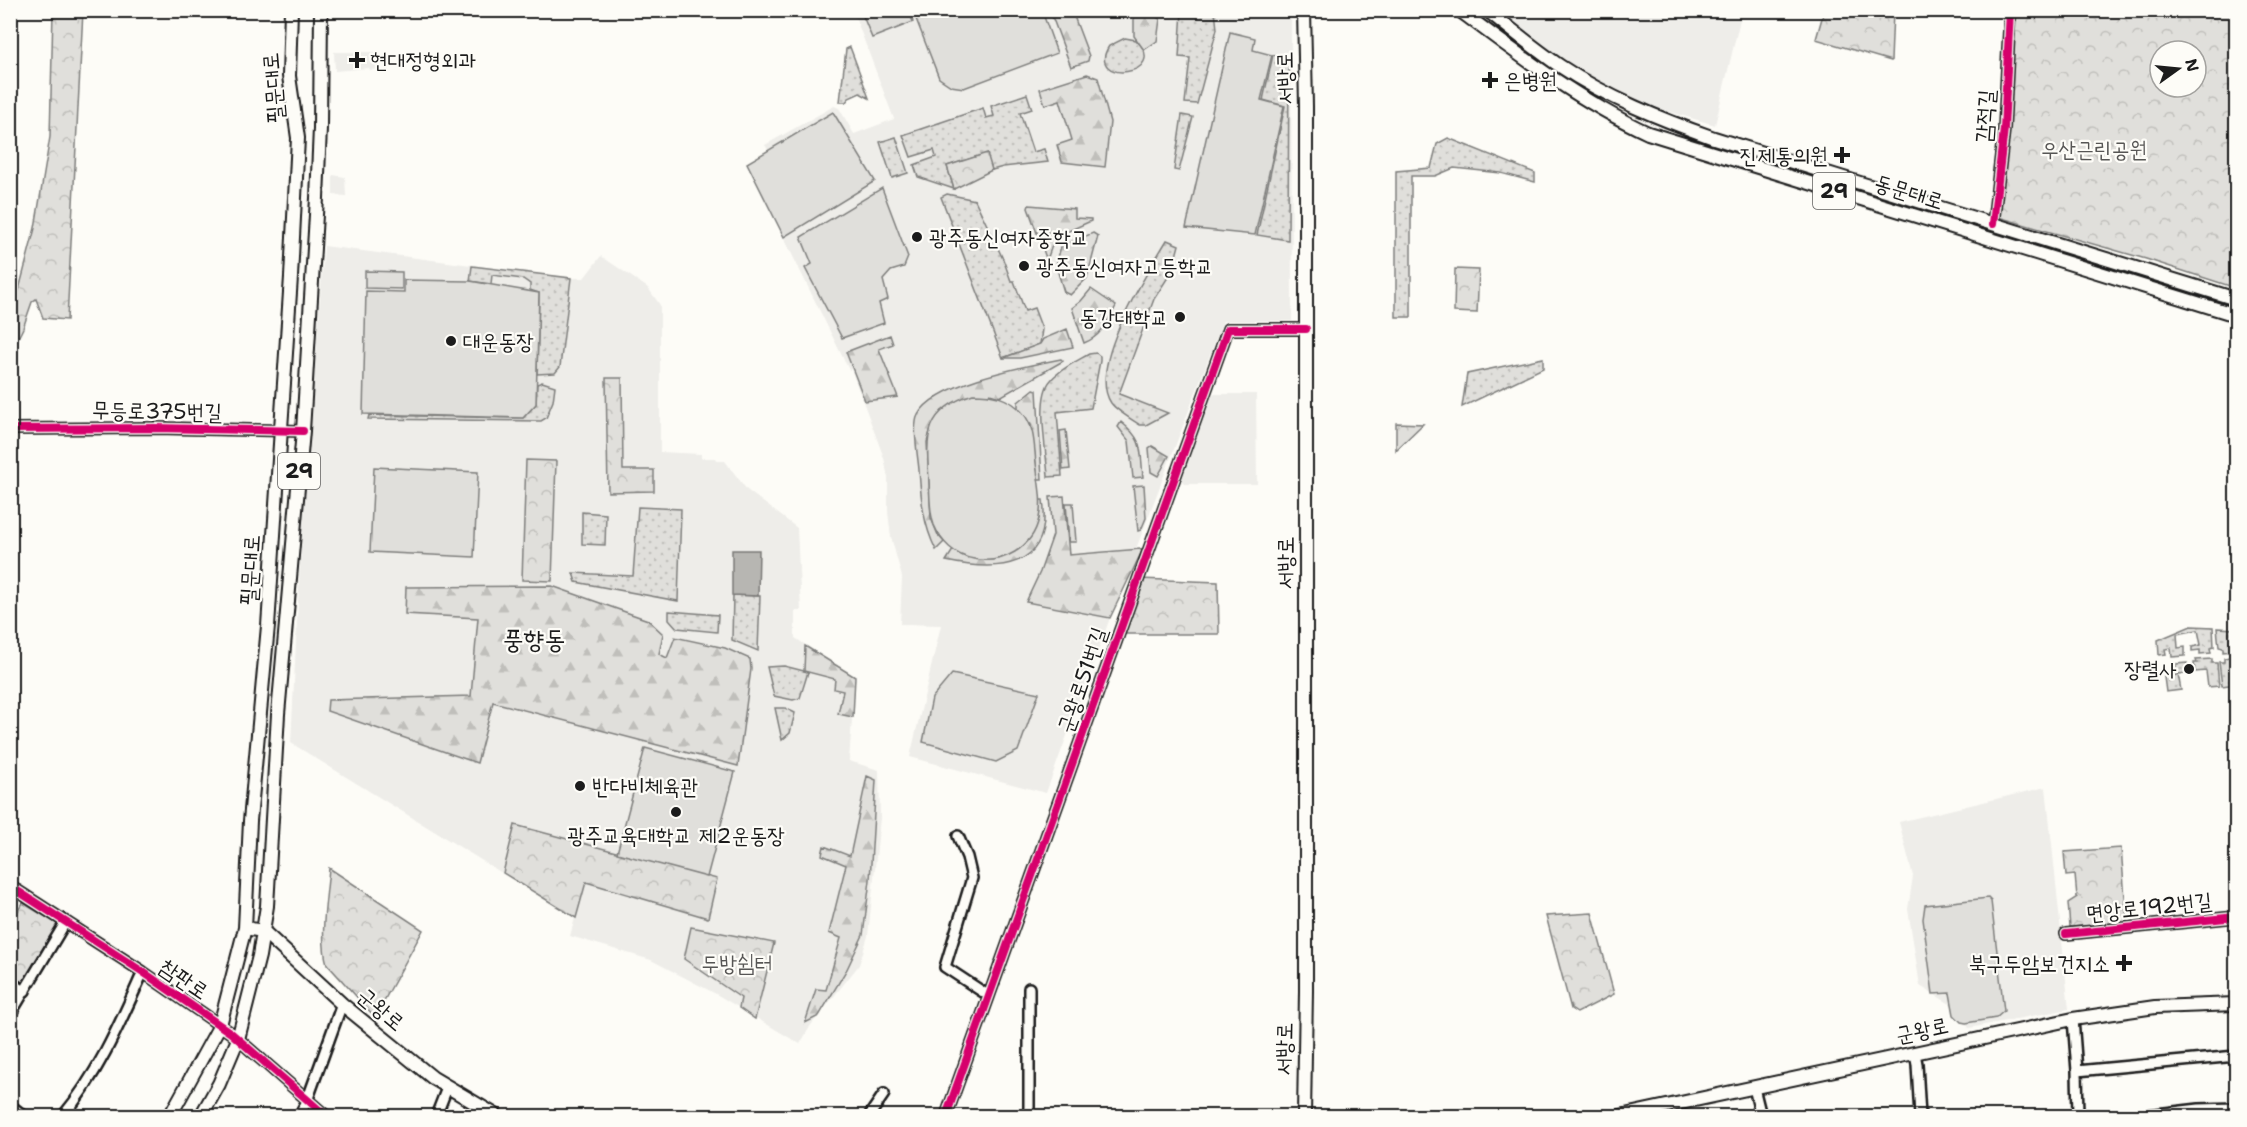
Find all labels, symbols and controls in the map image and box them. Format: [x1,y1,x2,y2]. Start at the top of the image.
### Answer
north arrow [2148,39,2208,99]
place label: 현대정형외과 [370,46,476,75]
street label: 필문대로 [255,51,291,125]
marker: 현대정형외과 [348,51,366,69]
street label: 서방로 [1270,51,1300,105]
text: N [2180,56,2204,74]
place label: 은병원 [1504,66,1557,95]
marker: 은병원 [1481,71,1499,89]
street label: 감적길 [1969,88,2001,144]
park label: 우산근린공원 [2041,135,2147,164]
place label: 진제통의원 [1739,141,1828,170]
marker: 진제통의원 [1833,146,1851,164]
street label: 동문대로 [1871,168,1947,216]
road number: 29 [1813,173,1855,209]
place label: 광주동신여자중학교 [929,223,1088,252]
marker: 광주동신여자중학교 [910,230,924,244]
place label: 광주동신여자고등학교 [1036,252,1213,281]
marker: 광주동신여자고등학교 [1017,259,1031,273]
place label: 동강대학교 [1079,303,1168,332]
marker: 동강대학교 [1173,310,1187,324]
place label: 대운동장 [463,327,534,356]
marker: 대운동장 [444,334,458,348]
street label: 무등로375번길 [92,395,223,427]
road number: 29 [278,453,320,489]
street label: 필문대로 [234,534,266,606]
street label: 서방로 [1271,536,1300,590]
district label: 풍향동 [503,621,565,656]
street label: 군왕로51번길 [1050,623,1114,737]
place label: 장렬사 [2124,655,2177,684]
marker: 장렬사 [2182,662,2196,676]
place label: 반다비체육관 [592,772,698,801]
marker: 반다비체육관 [573,779,587,793]
marker: 광주교육대학교 제2운동장 [669,805,683,819]
place label: 광주교육대학교 제2운동장 [567,821,785,850]
street label: 면앙로192번길 [2085,886,2214,928]
park label: 두방쉼터 [702,949,772,978]
place label: 북구두암보건지소 [1968,949,2110,978]
street label: 참판로 [154,952,214,1006]
marker: 북구두암보건지소 [2115,954,2133,972]
street label: 군왕로 [351,981,411,1037]
street label: 군왕로 [1893,1010,1951,1050]
street label: 서방로 [1269,1022,1299,1076]

